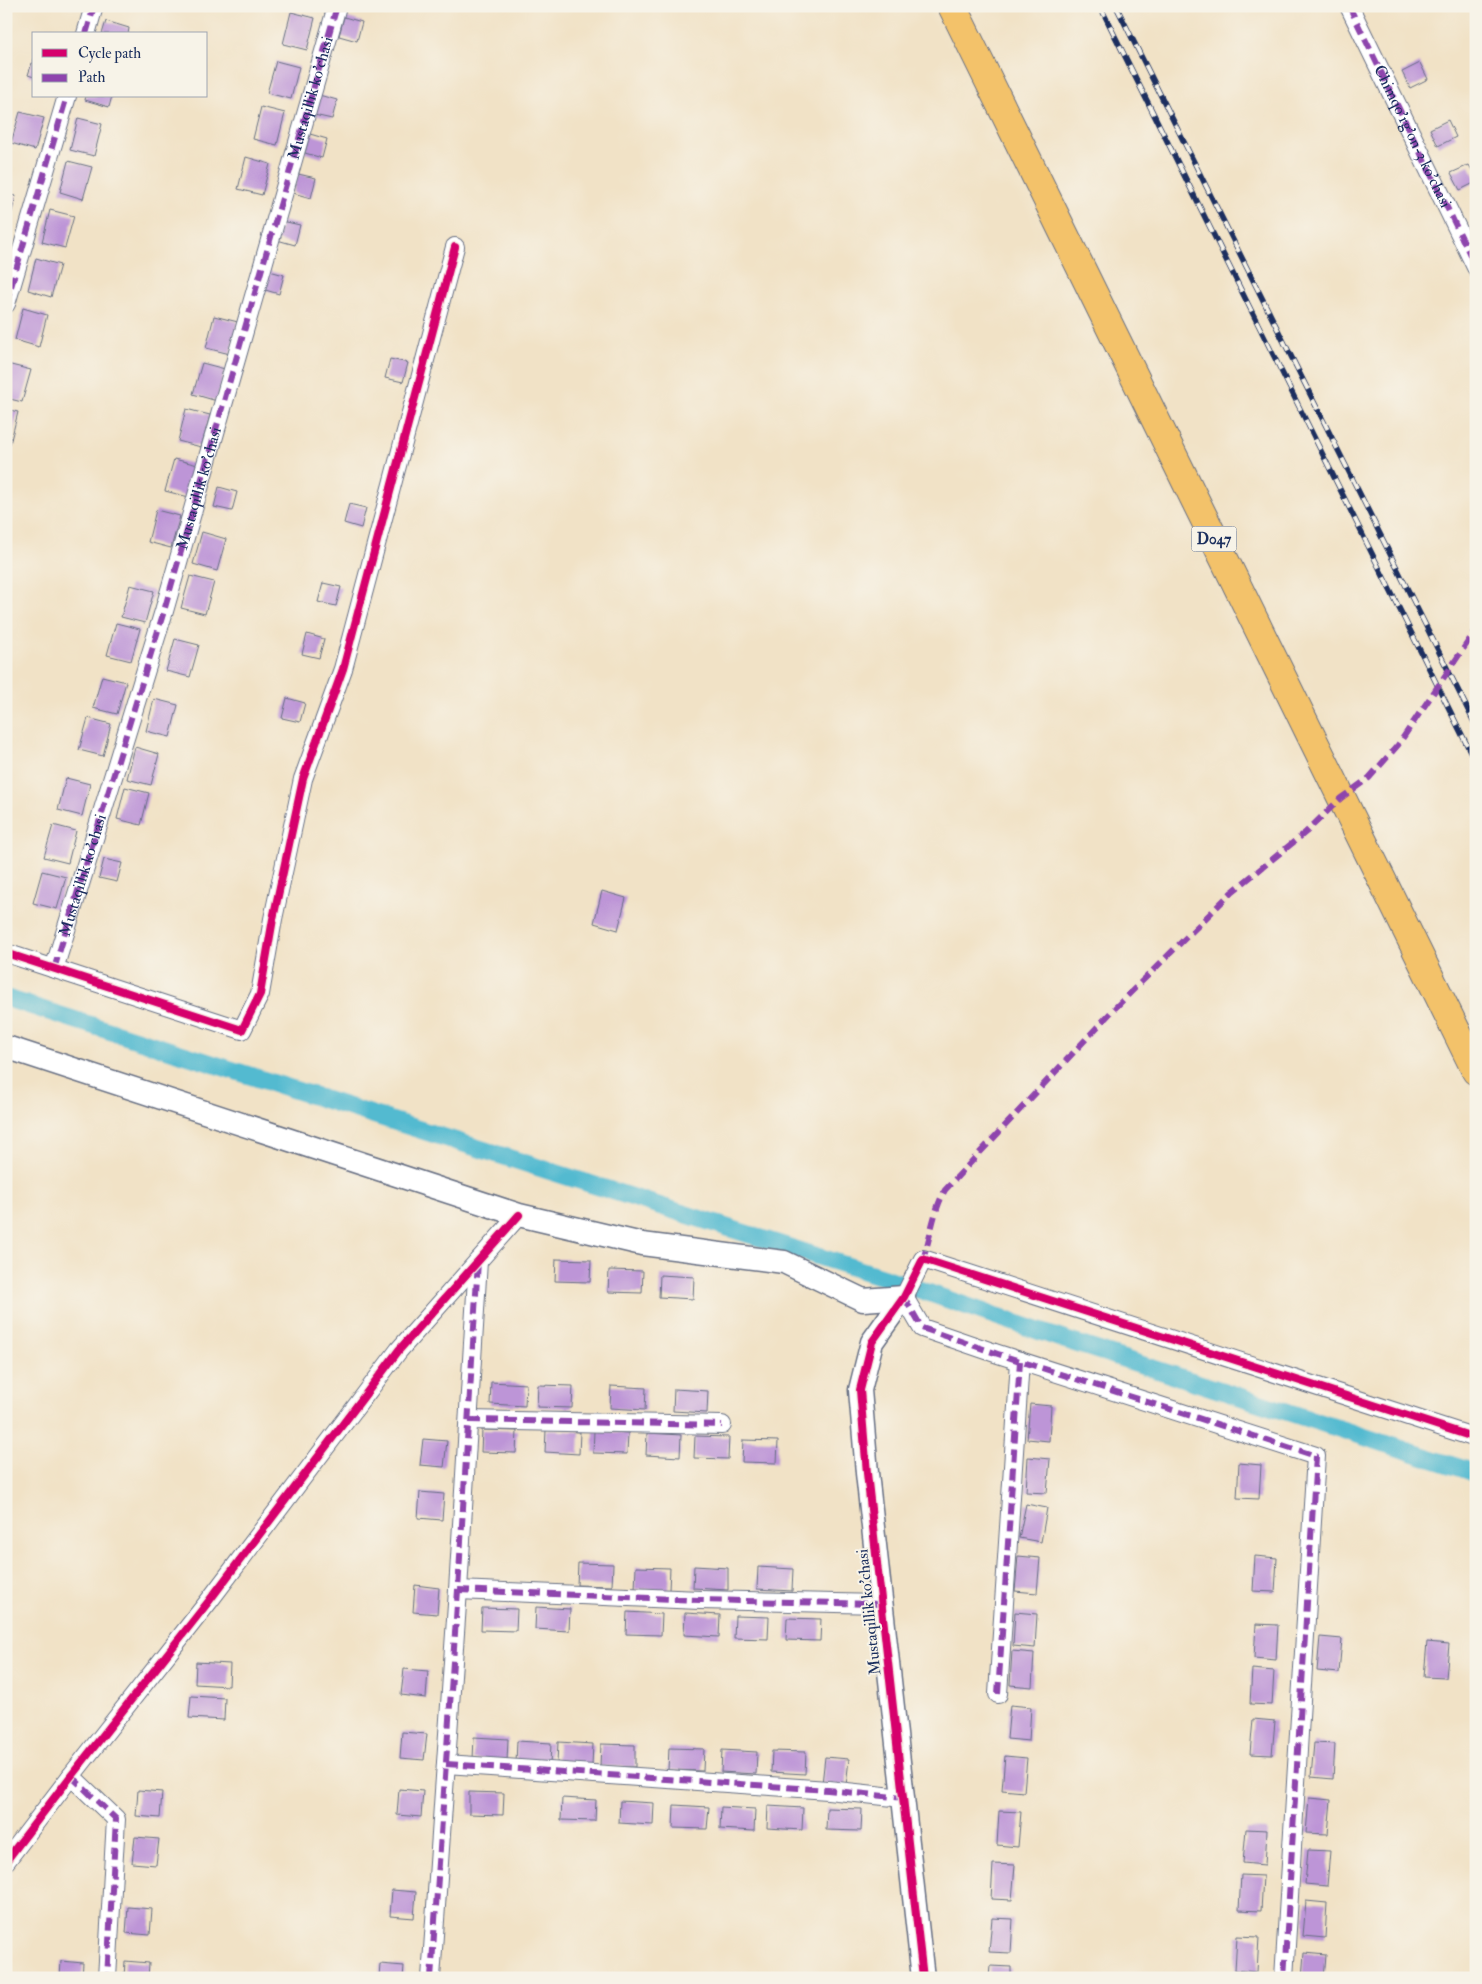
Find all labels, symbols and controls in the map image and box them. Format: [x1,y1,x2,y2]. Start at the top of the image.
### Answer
legend [32,32,208,98]
street label: Mustaqillik ko'chasi [284,34,338,162]
text: Cycle path [78,44,141,64]
street label: Chimqo'rg'on-3 ko'chasi [1369,62,1456,211]
text: Path [78,68,105,87]
street label: Mustaqillik ko'chasi [172,425,226,552]
road number: D047 [1192,526,1236,552]
street label: Mustaqillik ko'chasi [55,812,111,939]
street label: Mustaqillik ko'chasi [852,1548,886,1676]

